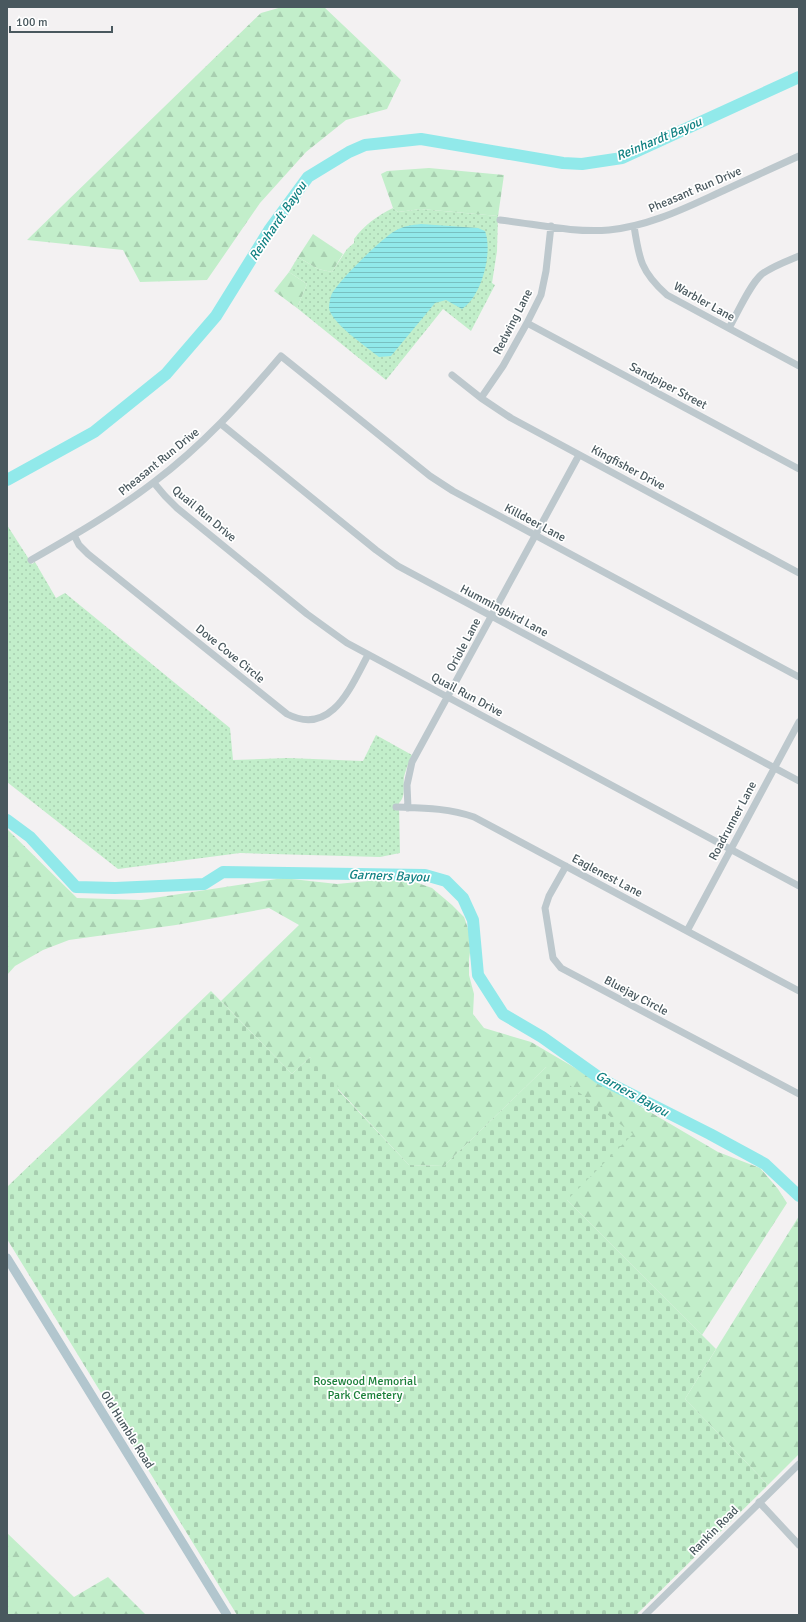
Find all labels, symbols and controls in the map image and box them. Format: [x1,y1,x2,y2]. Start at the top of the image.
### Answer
scale bar [10,8,112,34]
text: 100 m [16,15,48,30]
water label: Reinhardt Bayou [614,113,705,164]
street label: Pheasant Run Drive [646,164,744,216]
water label: Reinhardt Bayou [246,178,311,263]
street label: Warbler Lane [671,279,737,325]
street label: Redwing Lane [490,287,536,357]
street label: Sandpiper Street [627,359,709,413]
street label: Pheasant Run Drive [116,425,202,499]
street label: Kingfisher Drive [588,442,668,494]
street label: Quail Run Drive [169,483,239,545]
street label: Killdeer Lane [502,501,568,545]
street label: Hummingbird Lane [457,581,551,641]
street label: Oriole Lane [444,616,484,674]
street label: Dove Cove Circle [192,621,268,687]
street label: Quail Run Drive [428,670,506,720]
street label: Roadrunner Lane [706,779,760,863]
street label: Eaglenest Lane [569,851,645,901]
water label: Garners Bayou [348,867,431,885]
street label: Bluejay Circle [601,973,671,1019]
water label: Garners Bayou [593,1067,672,1121]
park label: Rosewood Memorial Park Cemetery [313,1374,417,1403]
street label: Old Humble Road [97,1388,157,1472]
street label: Rankin Road [686,1503,742,1559]

